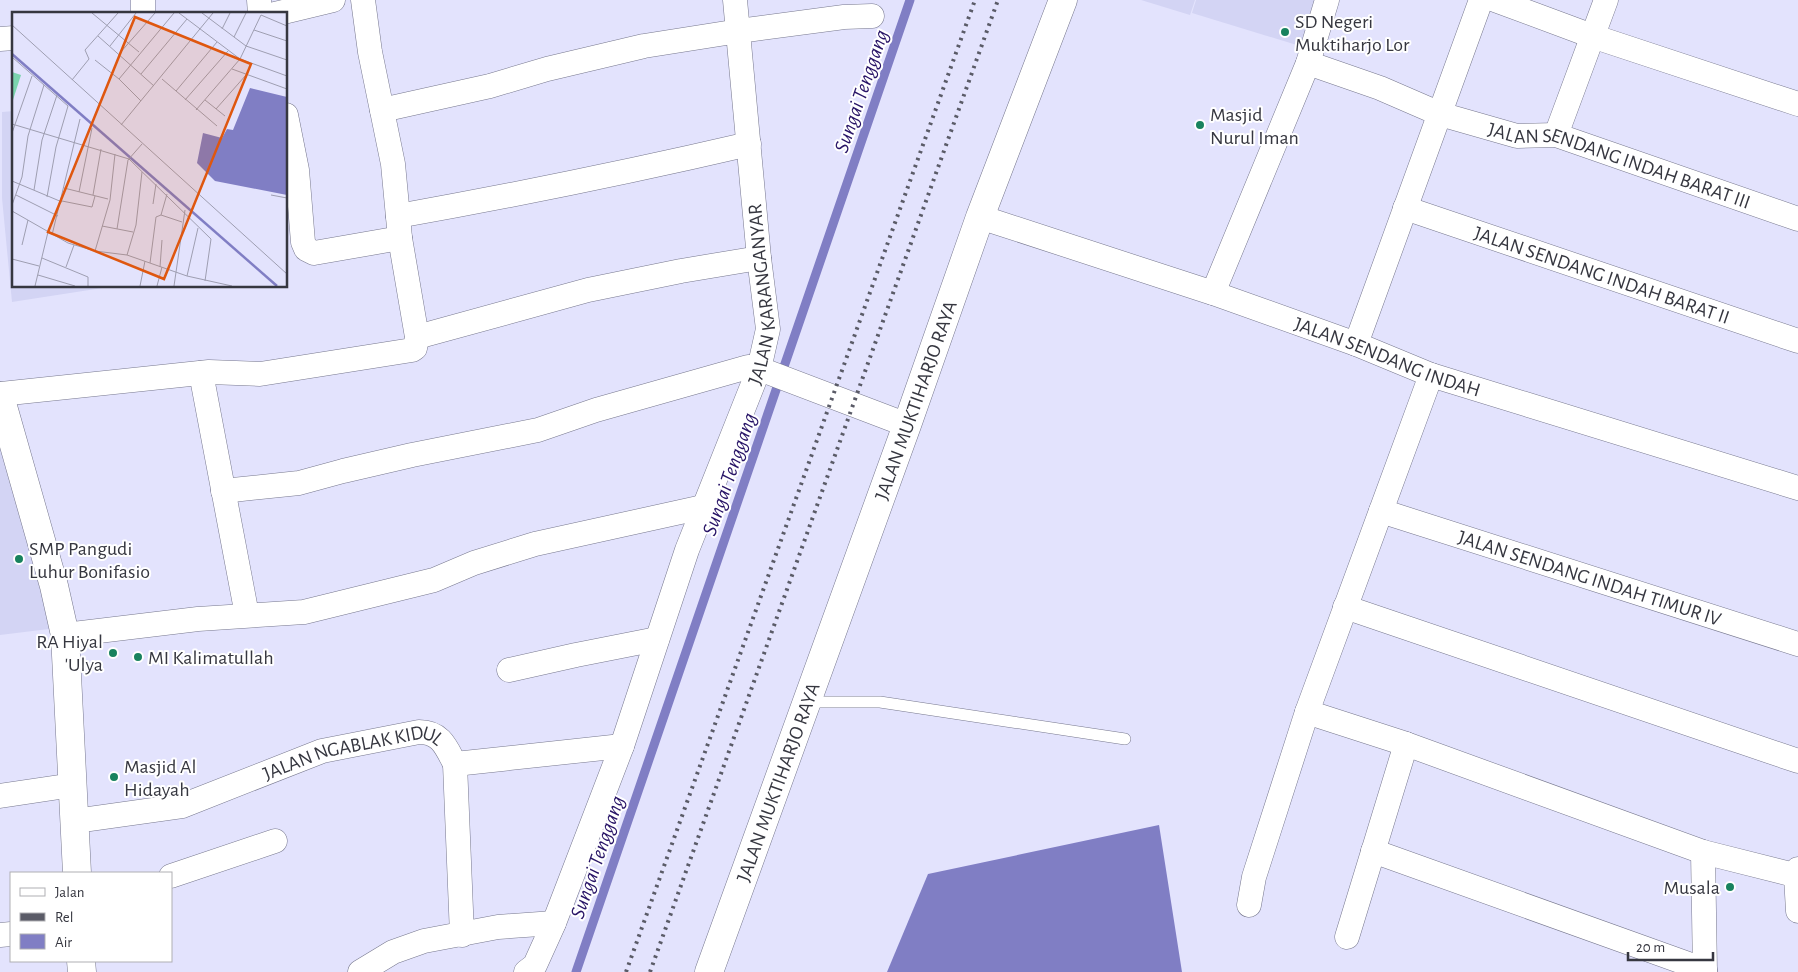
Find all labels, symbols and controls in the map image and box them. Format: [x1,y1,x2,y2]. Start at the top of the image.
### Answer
inset map [12,12,288,288]
place label: SD Negeri Muktiharjo Lor [1295,12,1410,55]
marker: SD Negeri Muktiharjo Lor [1279,26,1291,38]
water label: Sungai Tenggang [831,27,892,155]
place label: Masjid Nurul Iman [1210,105,1299,148]
marker: Masjid Nurul Iman [1194,119,1206,131]
street label: JALAN SENDANG INDAH BARAT III [1486,119,1753,213]
street label: JALAN KARANGANYAR [745,203,779,388]
street label: JALAN SENDANG INDAH BARAT II [1471,223,1732,328]
street label: JALAN MUKTIHARJO RAYA [872,298,961,503]
street label: JALAN SENDANG INDAH [1292,314,1483,401]
water label: Sungai Tenggang [699,410,760,538]
street label: JALAN SENDANG INDAH TIMUR IV [1455,527,1724,630]
place label: SMP Pangudi Luhur Bonifasio [29,539,150,582]
marker: SMP Pangudi Luhur Bonifasio [13,553,25,565]
place label: RA Hiyal 'Ulya [36,632,103,675]
marker: RA Hiyal 'Ulya [107,647,119,659]
place label: MI Kalimatullah [148,648,274,668]
marker: MI Kalimatullah [132,651,144,663]
street label: JALAN MUKTIHARJO RAYA [734,680,824,885]
street label: JALAN NGABLAK KIDUL [260,722,448,784]
place label: Masjid Al Hidayah [124,757,197,800]
marker: Masjid Al Hidayah [108,771,120,783]
water label: Sungai Tenggang [567,793,628,921]
legend [10,872,172,962]
place label: Musala [1664,878,1720,898]
marker: Musala [1724,881,1736,893]
text: Jalan [55,885,85,900]
text: Rel [55,910,73,925]
scale bar [1628,930,1713,962]
text: Air [55,935,72,950]
text: 20 m [1636,940,1665,955]

